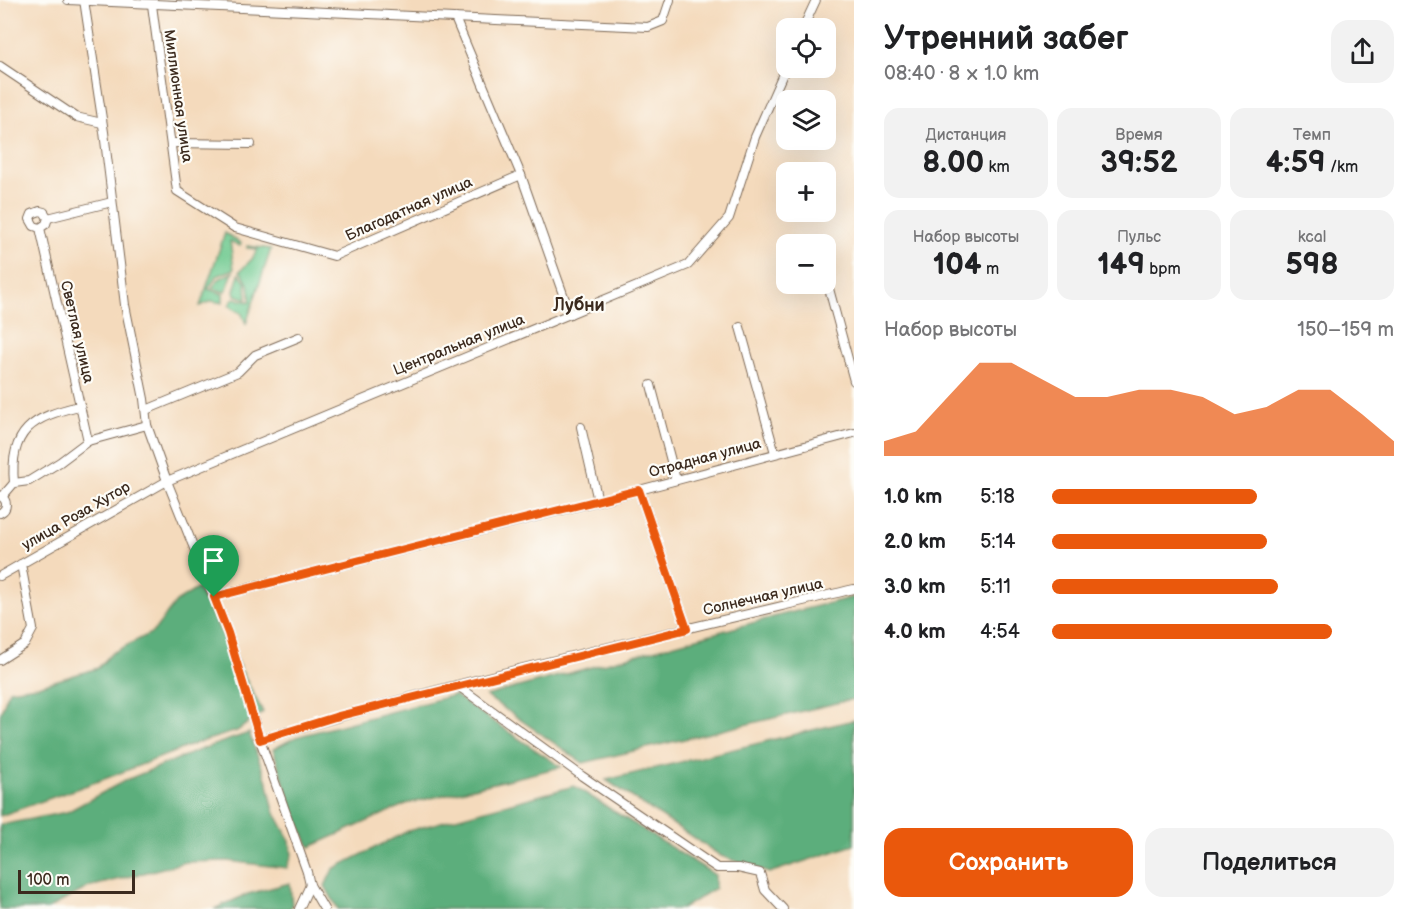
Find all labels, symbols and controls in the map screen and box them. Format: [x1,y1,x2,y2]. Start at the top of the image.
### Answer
map controls [776,18,836,294]
button: locate [776,18,836,78]
text: Утренний забег [884,19,1129,59]
button: share [1331,20,1394,83]
street label: Миллионная улица [159,28,197,164]
text: 08:40 · 8 × 1.0 km [884,62,1039,86]
button: layers [776,90,836,150]
text: Дистанция [926,126,1006,145]
text: Время [1115,126,1163,145]
text: Темп [1293,126,1331,145]
text: 8.00 [922,145,984,181]
text: 39:52 [1100,145,1178,181]
text: 4:59 [1266,145,1326,181]
text: km [984,158,1010,177]
text: /km [1326,158,1358,177]
button: + [776,162,836,222]
street label: Благодатная улица [343,172,476,246]
text: Набор высоты [913,228,1019,247]
text: Пульс [1117,228,1161,247]
text: kcal [1298,228,1326,247]
button: − [776,234,836,294]
text: 104 [933,247,982,283]
text: 149 [1097,247,1145,283]
text: 598 [1286,247,1338,283]
text: m [982,260,999,279]
text: bpm [1145,260,1181,279]
street label: Светлая улица [56,279,98,385]
district label: Лубни [552,295,605,316]
street label: Центральная улица [391,310,527,380]
text: Набор высоты [884,318,1017,342]
text: 150–159 m [1297,318,1394,342]
street label: Отрадная улица [647,434,763,482]
street label: улица Роза Хутор [19,477,134,555]
text: 1.0 km [884,485,942,509]
text: 5:18 [980,485,1015,509]
text: 2.0 km [884,530,946,554]
text: 5:14 [980,530,1015,554]
pin [188,535,239,597]
icon: arrive [197,544,230,577]
street label: Солнечная улица [701,574,825,620]
text: 3.0 km [884,575,945,599]
text: 5:11 [980,575,1011,599]
text: 4.0 km [884,620,946,644]
text: 4:54 [980,620,1020,644]
button: Сохранить [884,828,1133,897]
button: Поделиться [1145,828,1394,897]
scale bar [18,867,135,894]
text: 100 m [27,871,70,890]

